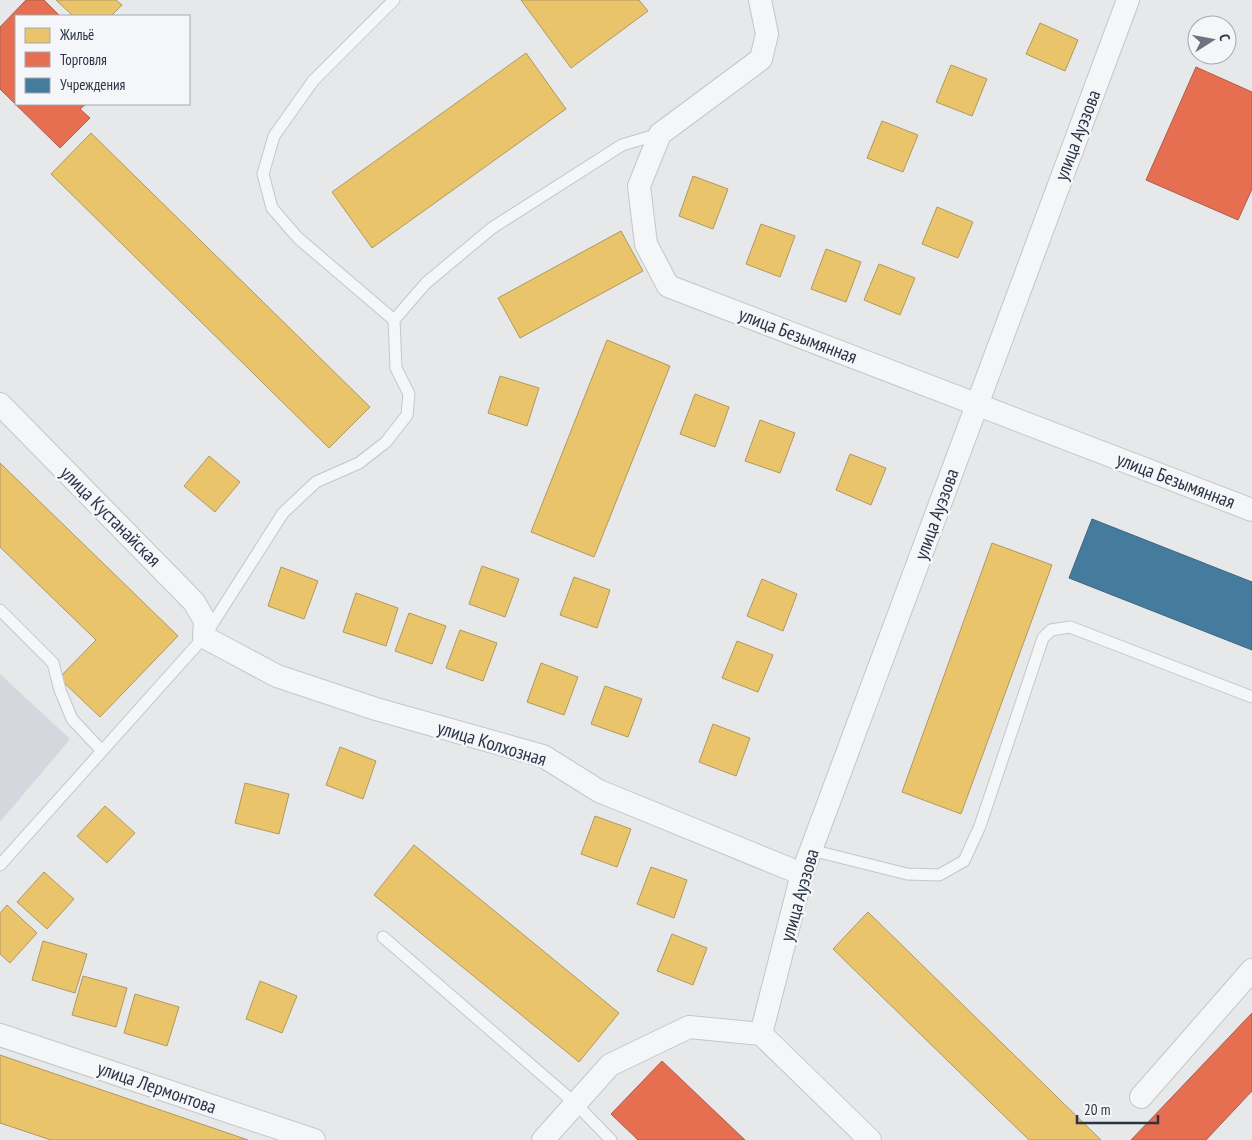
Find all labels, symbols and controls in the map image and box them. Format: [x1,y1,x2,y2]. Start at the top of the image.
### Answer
legend [15,15,190,105]
north arrow [1187,15,1237,65]
text: Жильё [59,25,94,44]
text: С [1215,33,1234,43]
text: Торговля [60,50,107,69]
text: Учреждения [60,75,126,94]
street label: улица Ауэзова [1049,86,1105,184]
street label: улица Безымянная [735,301,861,369]
street label: улица Безымянная [1113,446,1239,514]
street label: улица Кустанайская [56,461,166,571]
street label: улица Ауэзова [908,465,964,563]
street label: улица Колхозная [434,715,550,771]
street label: улица Ауэзова [774,846,824,944]
street label: улица Лермонтова [94,1055,220,1119]
scale bar [1077,1092,1158,1124]
text: 20 m [1084,1100,1110,1119]

